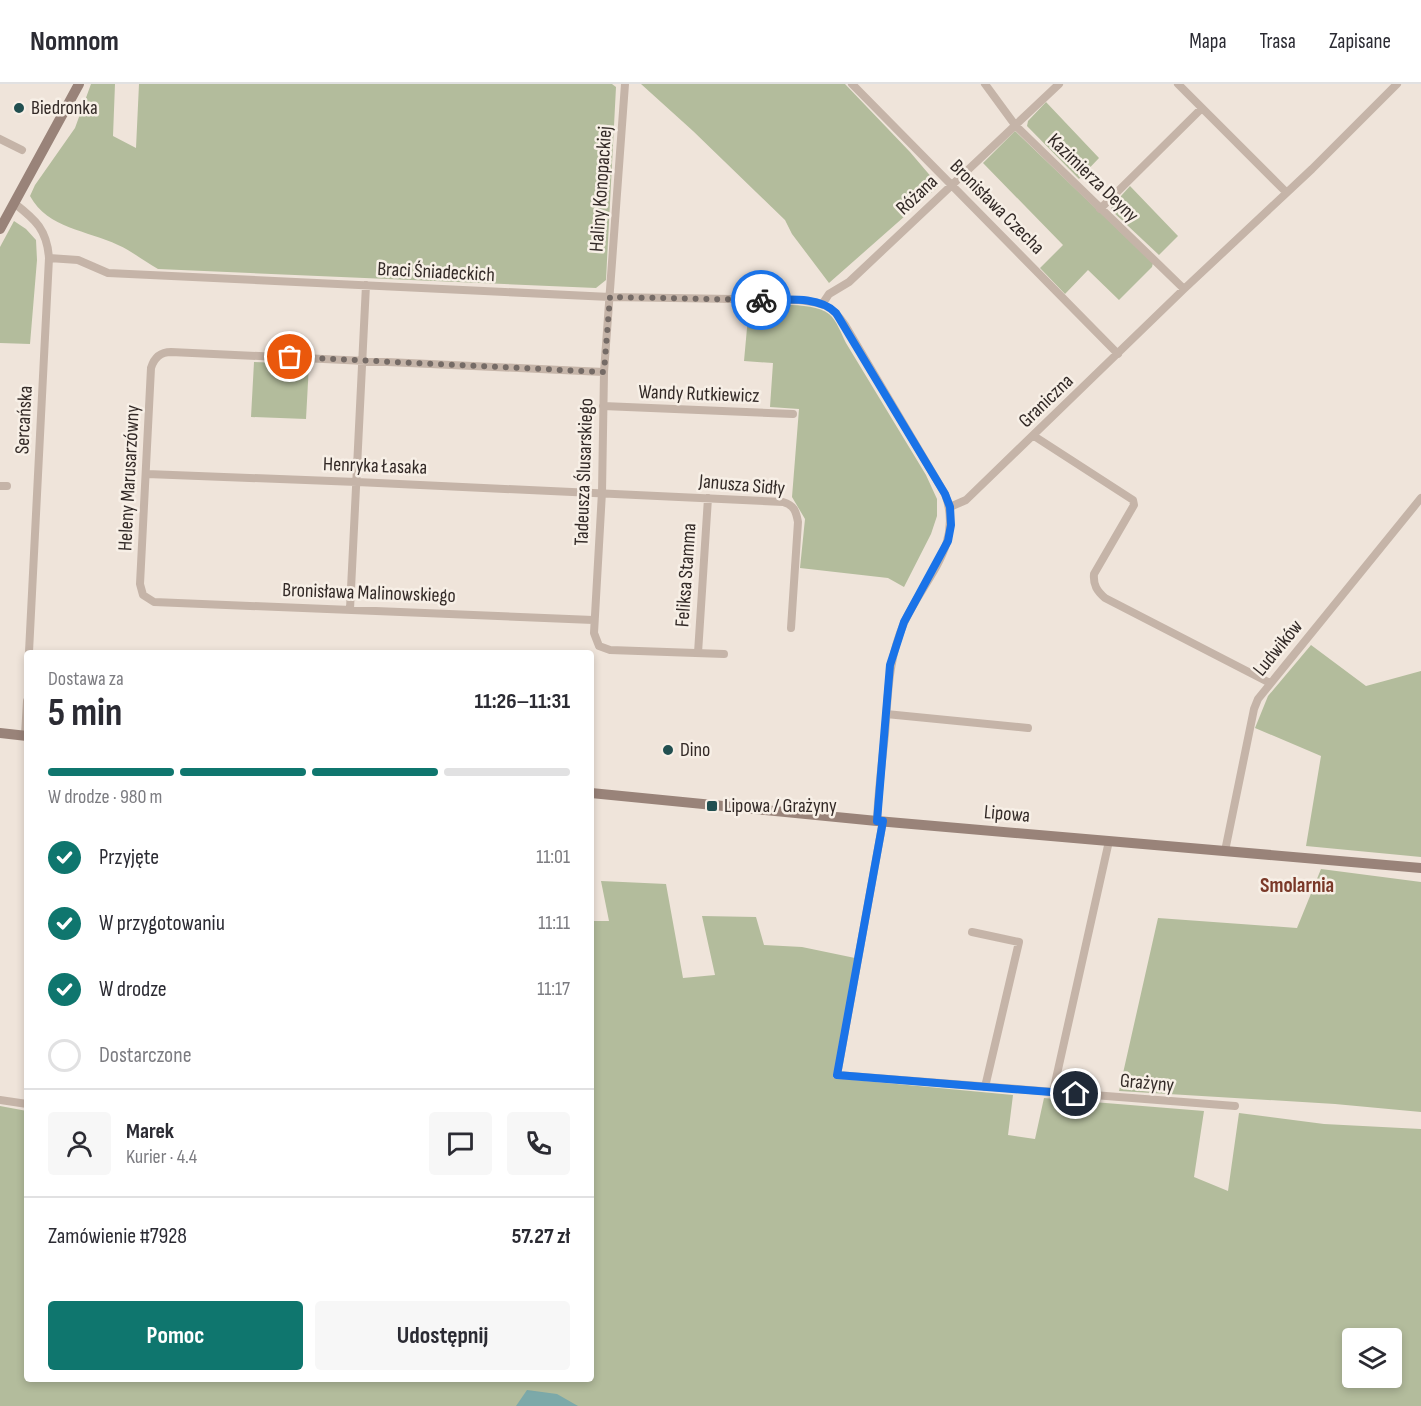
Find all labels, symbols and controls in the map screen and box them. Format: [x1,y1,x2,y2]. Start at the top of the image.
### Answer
text: Nomnom [30,25,119,58]
text: Mapa [1189,29,1227,54]
text: Trasa [1260,29,1296,54]
text: Zapisane [1329,29,1391,54]
place label: Biedronka [31,96,98,120]
marker: Biedronka [12,101,26,115]
street label: Haliny Konopackiej [585,125,617,253]
street label: Kazimierza Deyny [1042,129,1144,228]
street label: Bronisława Czecha [945,155,1049,259]
street label: Różana [891,170,943,220]
street label: Braci Śniadeckich [377,257,495,287]
courier [731,270,791,330]
icon: bike [745,284,778,317]
pin [264,331,315,382]
icon: bag [273,340,306,373]
street label: Graniczna [1014,369,1078,433]
street label: Wandy Rutkiewicz [638,380,760,408]
street label: Sercańska [10,385,38,455]
street label: Tadeusza Ślusarskiego [569,398,599,546]
street label: Heleny Marusarzówny [113,404,145,552]
street label: Henryka Łasaka [323,452,427,480]
street label: Janusza Sidły [697,469,786,501]
street label: Feliksa Stamma [670,522,702,628]
street label: Bronisława Malinowskiego [282,578,456,608]
street label: Ludwików [1248,615,1308,681]
text: Dostawa za [48,667,124,691]
text: 11:26–11:31 [474,688,570,715]
text: 5 min [48,690,122,737]
place label: Dino [680,738,710,762]
marker: Dino [661,743,675,757]
text: W drodze · 980 m [48,785,162,809]
place label: Lipowa / Grażyny [724,794,837,818]
marker: Lipowa / Grażyny [705,799,719,813]
street label: Lipowa [983,800,1031,828]
icon: check [48,841,81,874]
text: Przyjęte [99,844,159,871]
text: 11:01 [536,845,570,869]
district label: Smolarnia [1260,873,1334,898]
icon: check [48,907,81,940]
text: W przygotowaniu [99,910,225,937]
text: 11:11 [538,911,570,935]
icon: check [48,973,81,1006]
text: W drodze [99,976,167,1003]
text: 11:17 [537,977,570,1001]
text: Dostarczone [99,1042,192,1069]
pin [1050,1068,1101,1119]
street label: Grażyny [1119,1069,1175,1097]
icon: home [1059,1077,1092,1110]
button: person [48,1112,111,1175]
button: chat [429,1112,492,1175]
button: phone [507,1112,570,1175]
text: Marek [126,1118,174,1145]
text: Kurier · 4.4 [126,1145,197,1169]
text: Zamówienie #7928 [48,1223,187,1250]
text: 57.27 zł [512,1223,570,1250]
button: Pomoc [48,1301,303,1370]
button: Udostępnij [315,1301,570,1370]
map controls [1342,1328,1402,1388]
button: layers [1342,1328,1402,1388]

